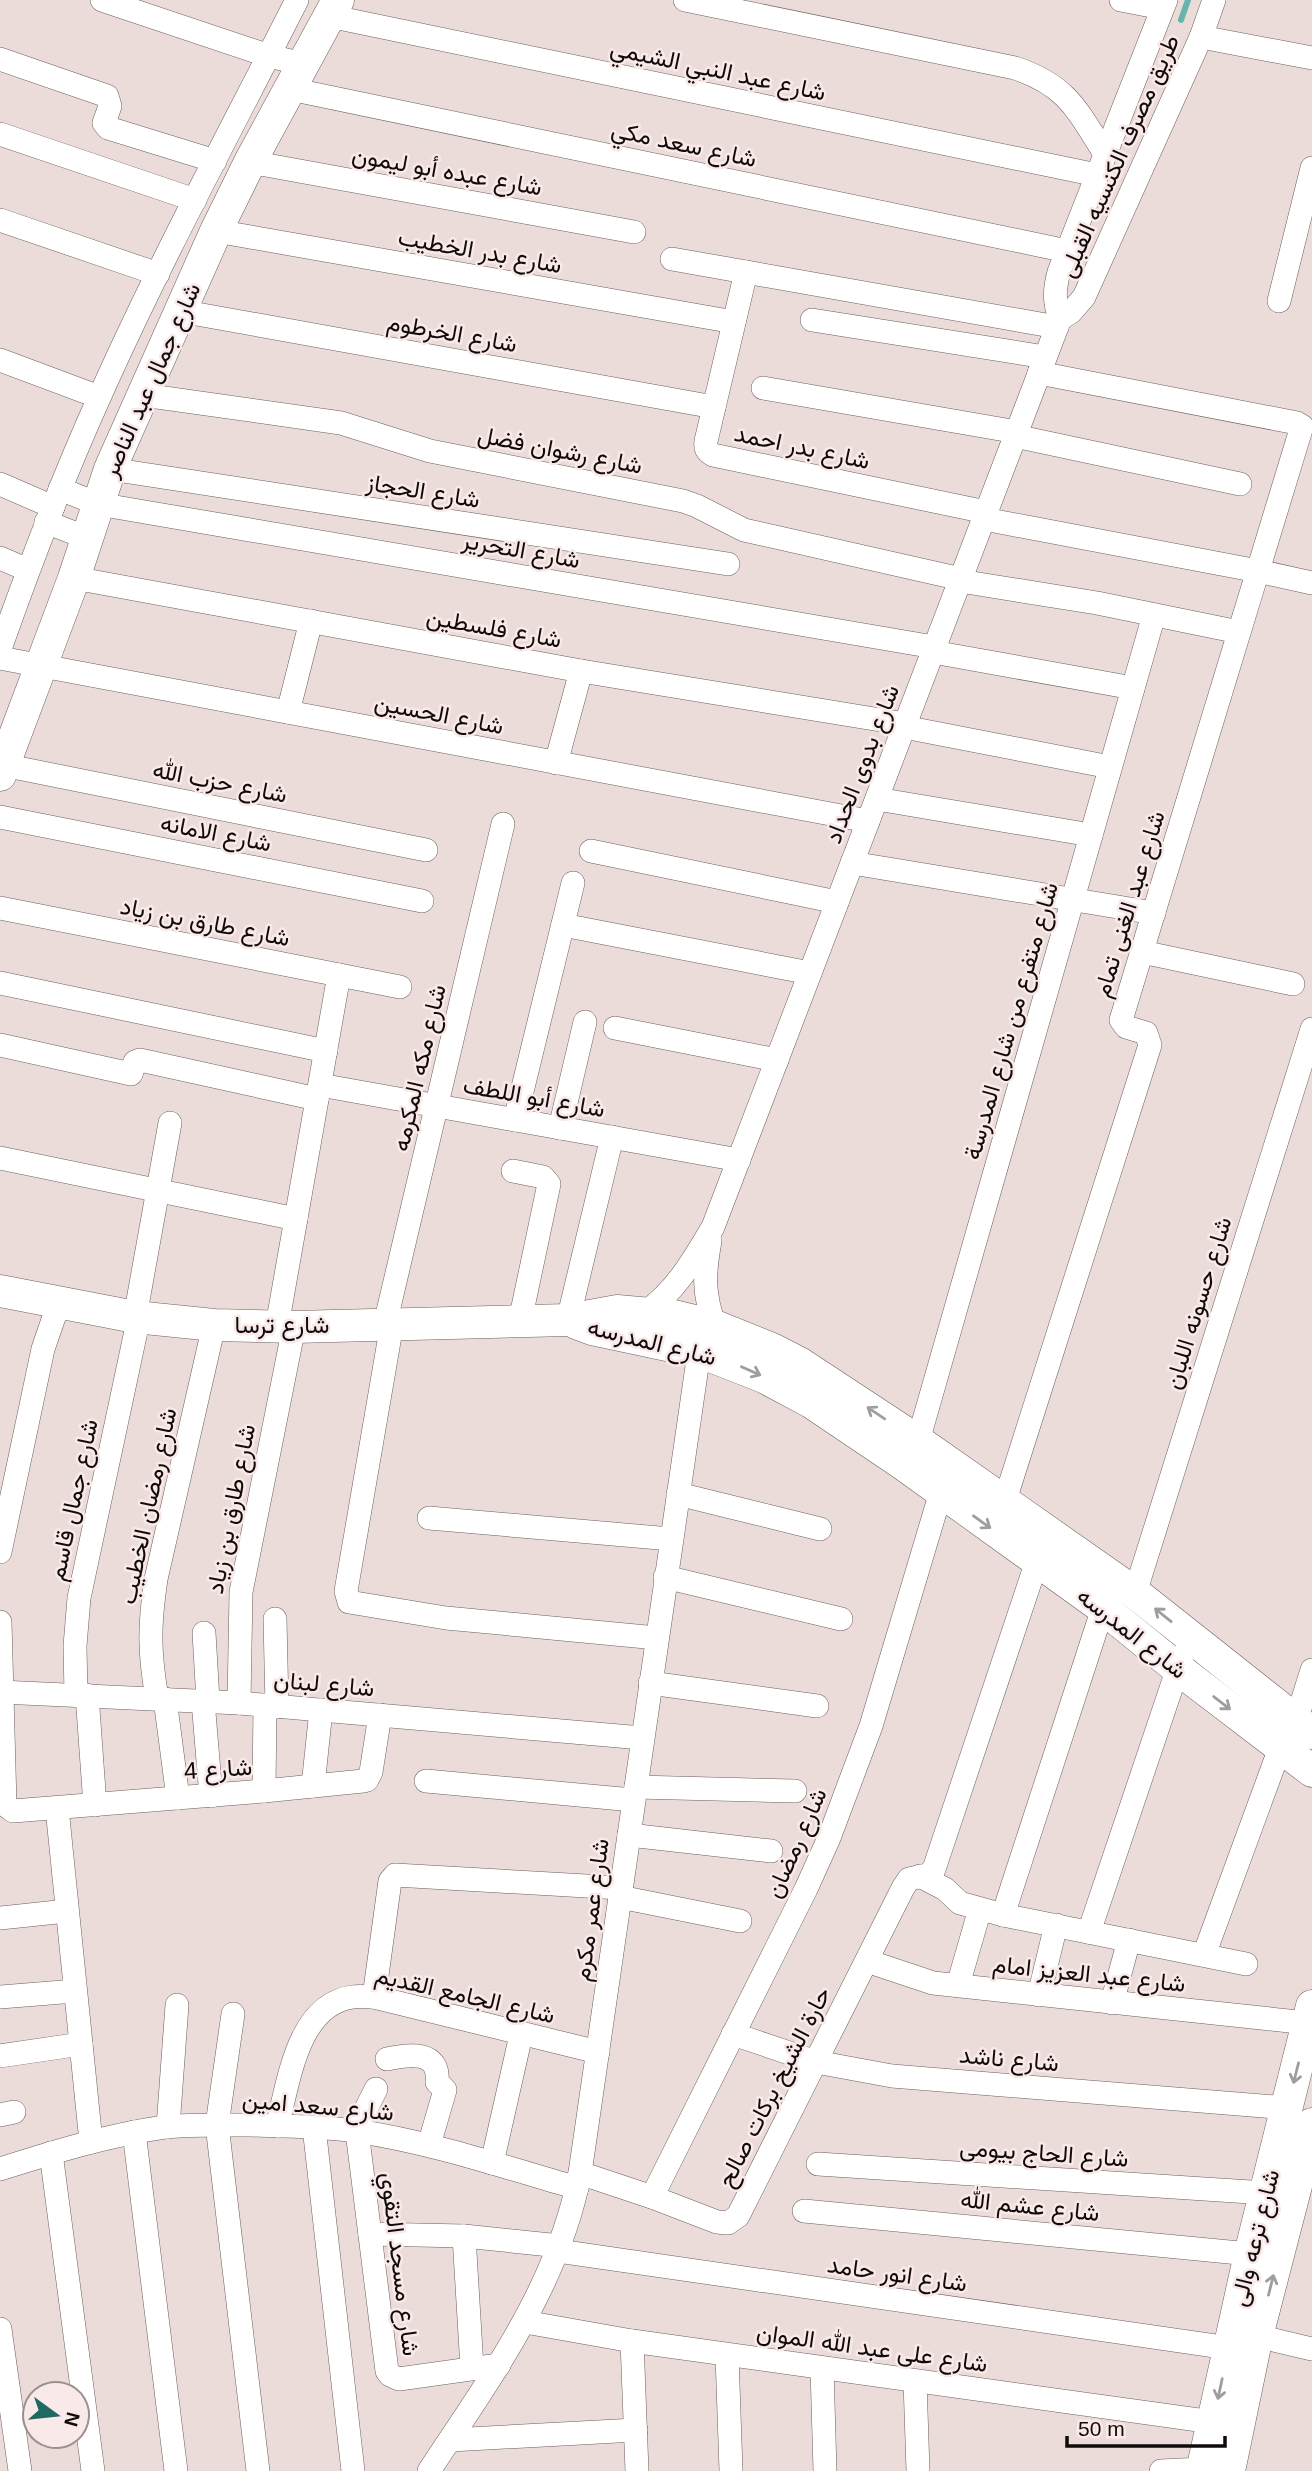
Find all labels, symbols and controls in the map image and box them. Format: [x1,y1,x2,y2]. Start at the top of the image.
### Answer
street label: طريق مصرف الكنسيه القبلى [1053,30,1186,282]
street label: شارع عبد النبي الشيمي [607,33,828,111]
street label: شارع سعد مكي [608,115,759,178]
street label: شارع عبده أبو ليمون [349,140,544,203]
street label: شارع بدر الخطيب [396,223,564,281]
street label: شارع جمال عبد الناصر [95,279,208,483]
street label: شارع الخرطوم [384,308,519,360]
street label: شارع بدر احمد [731,419,872,477]
street label: شارع رشوان فضل [475,420,645,482]
street label: شارع الحجاز [363,468,482,516]
street label: شارع التحرير [459,526,582,576]
street label: شارع فلسطين [424,602,564,656]
street label: شارع بدوى الحداد [819,681,907,848]
street label: شارع الحسين [372,688,506,742]
street label: شارع حزب الله [150,755,290,811]
street label: شارع عبد الغنى تمام [1087,807,1173,1001]
street label: شارع الامانه [158,809,274,859]
street label: شارع متفرع من شارع المدرسة [958,879,1066,1164]
street label: شارع طارق بن زياد [117,892,292,954]
street label: شارع مكه المكرمه [386,982,454,1155]
street label: شارع أبو اللطف [461,1071,607,1125]
street label: شارع حسونه اللبان [1158,1213,1239,1393]
street label: شارع ترسا [235,1311,329,1341]
street label: شارع المدرسه [584,1312,719,1373]
one-way arrow [740,1365,761,1378]
street label: شارع رمضان الخطيب [114,1405,184,1607]
one-way arrow [867,1406,887,1420]
street label: شارع جمال قاسم [42,1417,106,1584]
street label: شارع طارق بن زياد [201,1422,263,1597]
one-way arrow [973,1514,991,1529]
street label: شارع المدرسه [1070,1581,1192,1686]
one-way arrow [1154,1607,1172,1622]
street label: شارع لبنان [272,1666,375,1704]
one-way arrow [1213,1696,1231,1711]
street label: شارع 4 [183,1753,253,1787]
street label: شارع رمضان [759,1784,834,1903]
street label: شارع عمر مكرم [567,1837,617,1983]
street label: شارع عبد العزيز امام [991,1950,1187,2000]
street label: شارع الجامع القديم [372,1961,558,2032]
street label: حارة الشيخ بركات صالح [711,1982,839,2193]
street label: شارع ناشد [958,2041,1060,2079]
one-way arrow [1289,2061,1302,2084]
street label: شارع سعد امين [241,2085,395,2129]
street label: شارع الحاج بيومى [958,2133,1129,2175]
street label: شارع ترعه والى [1224,2167,1287,2310]
street label: شارع مسجد التقوي [370,2170,425,2358]
street label: شارع عشم الله [959,2185,1101,2229]
street label: شارع انور حامد [825,2250,969,2300]
one-way arrow [1265,2274,1278,2296]
street label: شارع على عبد الله الموان [754,2318,989,2380]
one-way arrow [1213,2377,1226,2400]
north arrow [21,2380,91,2450]
scale bar [1067,2404,1224,2448]
text: N [60,2410,84,2429]
text: 50 m [1078,2417,1125,2440]

